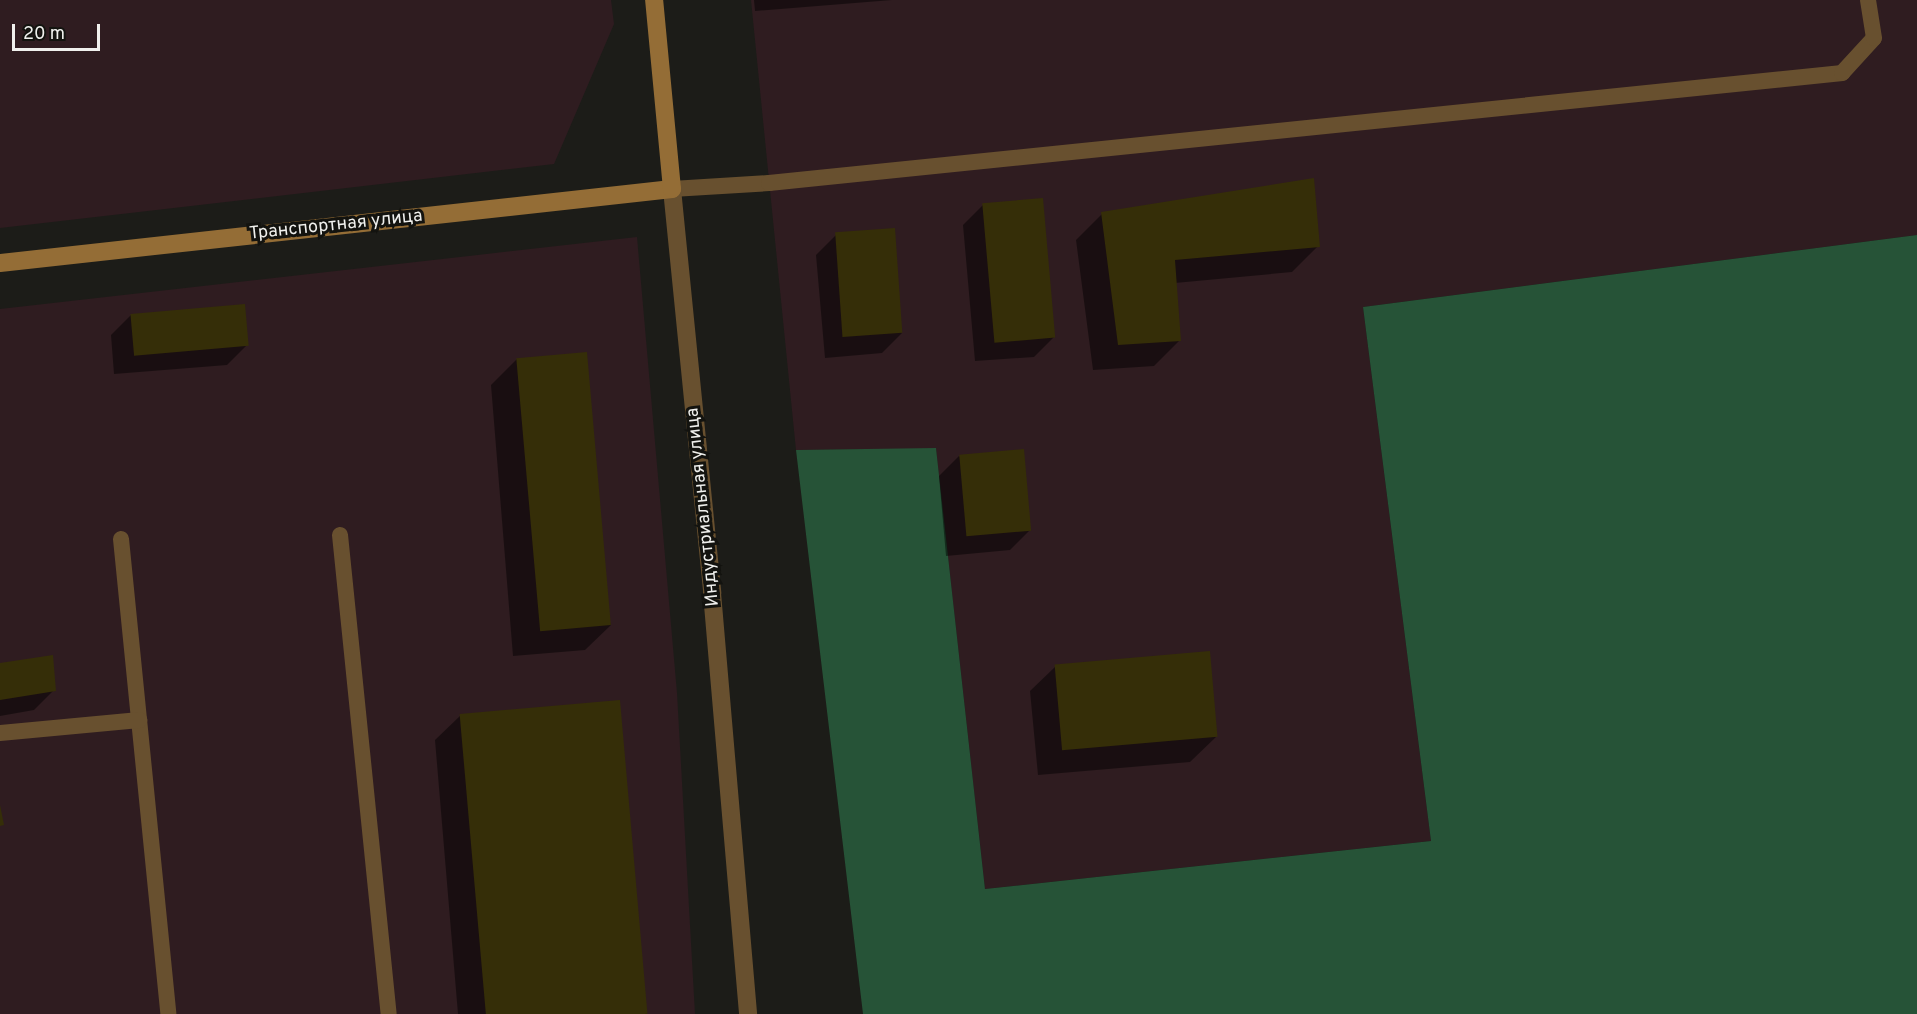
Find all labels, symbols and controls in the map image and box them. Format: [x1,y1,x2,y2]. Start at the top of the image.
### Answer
scale bar [15,12,104,50]
text: 20 m [23,23,65,46]
street label: Транспортная улица [248,206,424,246]
street label: Индустриальная улица [683,407,725,607]

